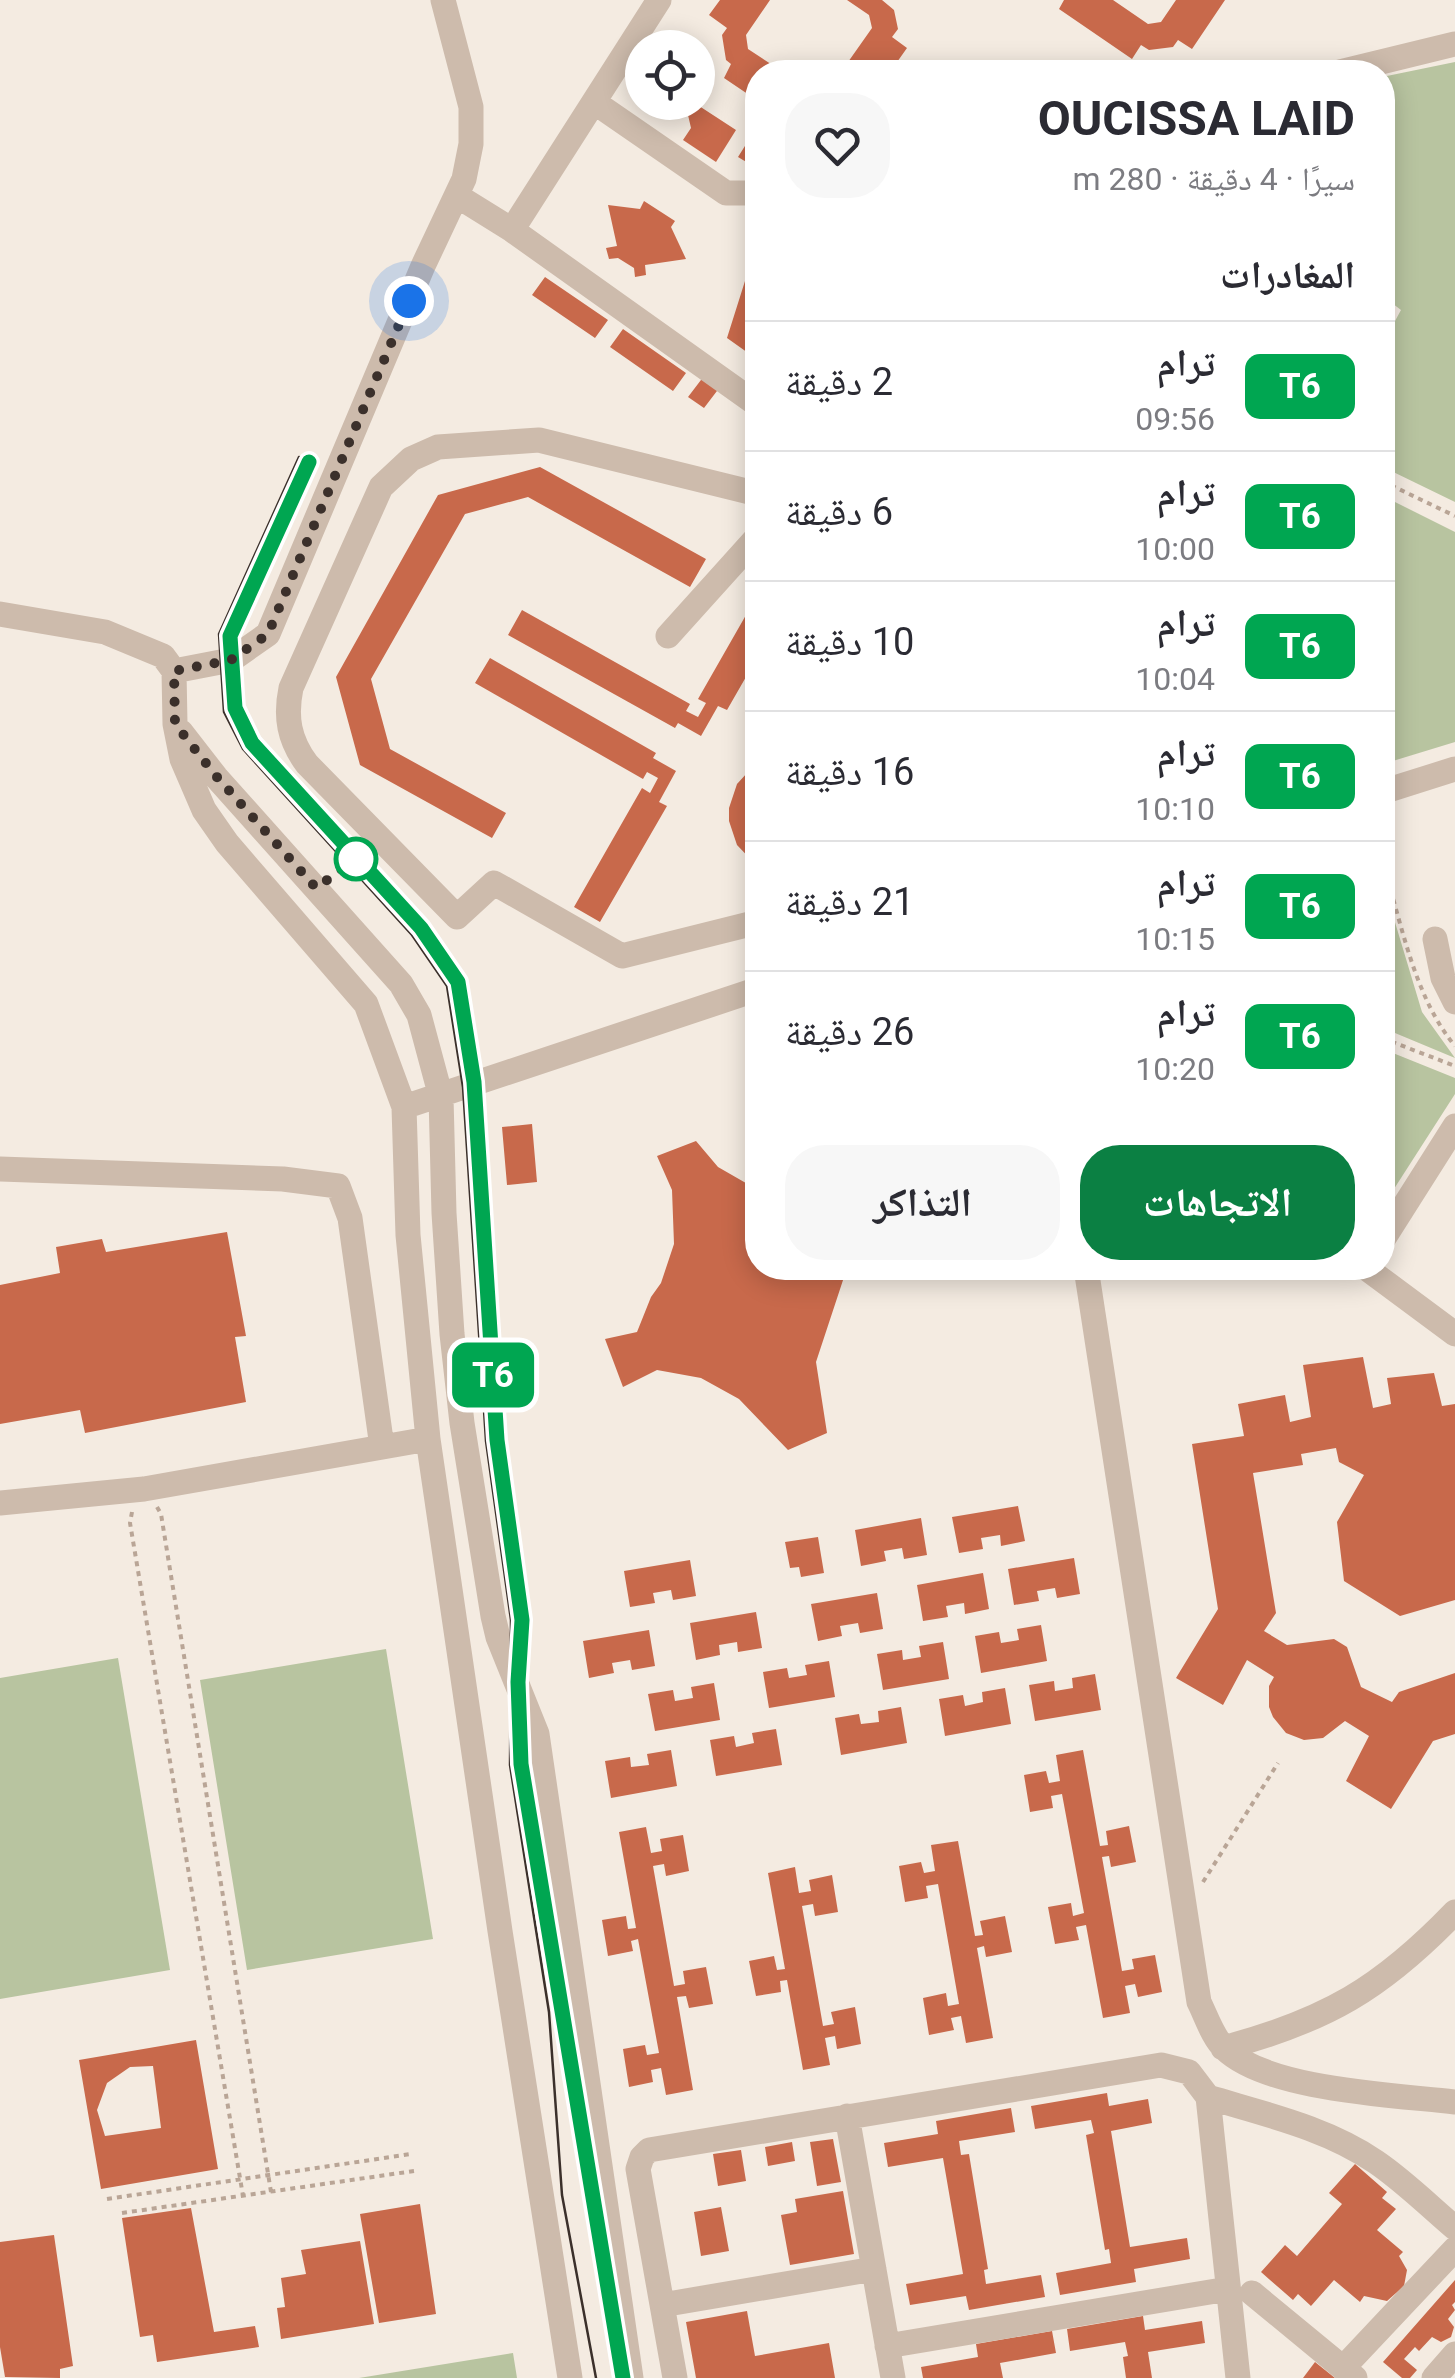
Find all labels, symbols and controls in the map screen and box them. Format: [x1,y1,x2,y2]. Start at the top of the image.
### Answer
map controls [625,30,715,120]
button: locate [625,30,715,120]
text: OUCISSA LAID [1038,90,1355,147]
button: heart [785,93,890,198]
text: سيرًا · 4 دقيقة · 280 m [1072,160,1355,198]
text: المغادرات [1220,253,1355,297]
your location [384,276,434,326]
text: ترام [1157,341,1215,385]
text: 2 دقيقة [785,360,893,404]
text: T6 [1279,366,1321,407]
text: 09:56 [1135,400,1215,438]
text: ترام [1157,471,1215,515]
text: 6 دقيقة [785,490,893,534]
text: T6 [1279,496,1321,537]
text: 10:00 [1135,530,1215,568]
text: ترام [1157,601,1215,645]
text: 10 دقيقة [785,620,914,664]
text: T6 [1279,626,1321,667]
text: 10:04 [1135,660,1215,698]
text: ترام [1157,731,1215,775]
text: 16 دقيقة [785,750,914,794]
text: T6 [1279,756,1321,797]
text: 10:10 [1135,790,1215,828]
unlabelled marker [335,838,377,880]
text: ترام [1157,861,1215,905]
text: 21 دقيقة [785,880,914,924]
text: T6 [1279,886,1321,927]
text: 10:15 [1135,920,1215,958]
text: ترام [1157,991,1215,1035]
text: 26 دقيقة [785,1010,914,1054]
text: T6 [1279,1016,1321,1057]
text: 10:20 [1135,1050,1215,1088]
button: التذاكر [785,1145,1060,1260]
button: الاتجاهات [1080,1145,1355,1260]
line badge: T6 [448,1342,538,1408]
text: T6 [472,1355,514,1396]

